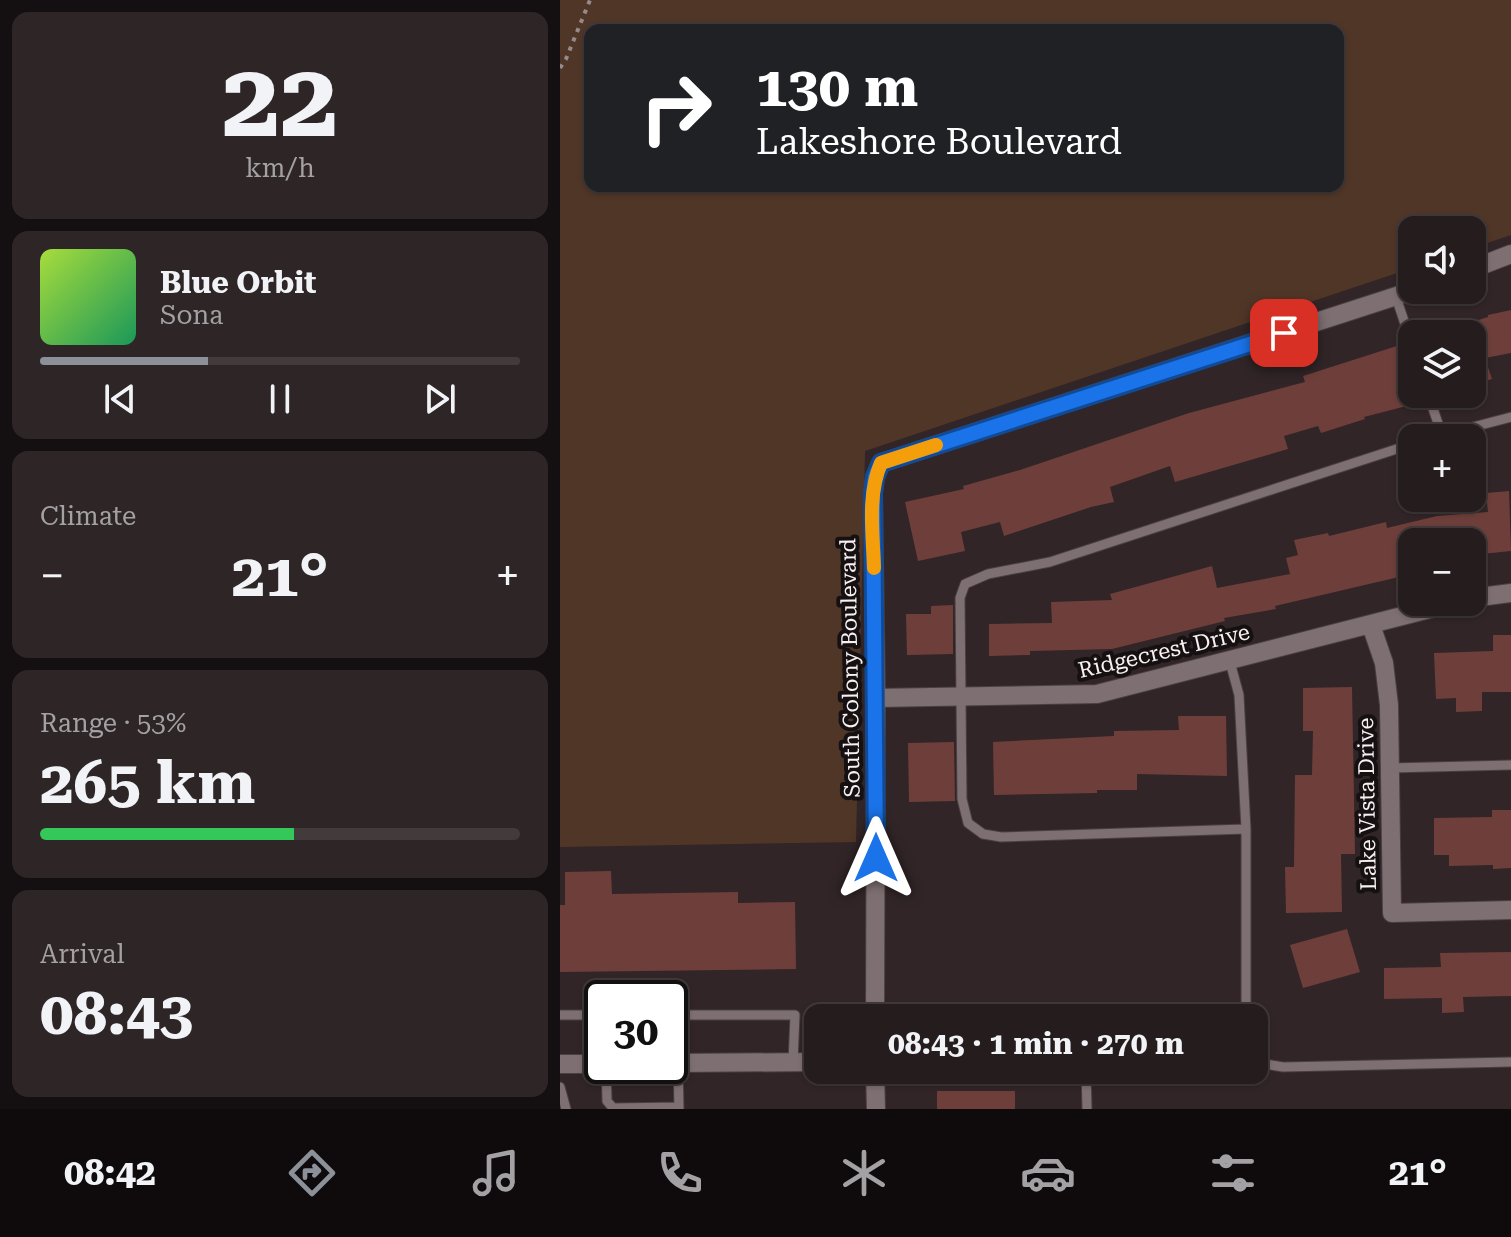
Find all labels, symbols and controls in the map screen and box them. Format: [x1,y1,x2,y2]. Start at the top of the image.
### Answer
text: 22 [222,40,338,161]
text: 130 m [756,54,918,120]
icon: right [624,56,728,160]
text: Lakeshore Boulevard [756,121,1122,163]
text: km/h [245,153,315,183]
map controls [1398,216,1486,616]
button: sound [1398,216,1486,304]
text: Blue Orbit [160,265,316,300]
pin [1250,299,1318,367]
text: Sona [160,300,223,330]
icon: arrive [1262,311,1306,355]
button: layers [1398,320,1486,408]
icon: previous [98,377,142,421]
icon: pause [258,377,302,421]
icon: next [418,377,462,421]
button: + [1398,424,1486,512]
text: Climate [40,501,136,531]
button: − [1398,528,1486,616]
street label: South Colony Boulevard [835,538,865,798]
text: 21° [231,540,329,611]
text: − [40,550,65,602]
text: + [495,550,520,602]
street label: Ridgecrest Drive [1076,619,1252,683]
text: Range · 53% [40,708,186,738]
street label: Lake Vista Drive [1353,717,1381,891]
text: 265 km [40,747,255,818]
position arrow [834,816,918,900]
text: Arrival [40,939,125,969]
text: 08:43 [40,978,193,1049]
speed limit sign: 30 [584,980,688,1084]
text: 08:43 · 1 min · 270 m [888,1026,1184,1061]
icon: directions [284,1145,340,1201]
icon: music [468,1145,524,1201]
icon: phone [652,1145,708,1201]
icon: climate [836,1145,892,1201]
icon: car [1020,1145,1076,1201]
icon: filters [1205,1145,1261,1201]
text: 08:42 [64,1152,156,1194]
text: 21° [1389,1152,1447,1194]

